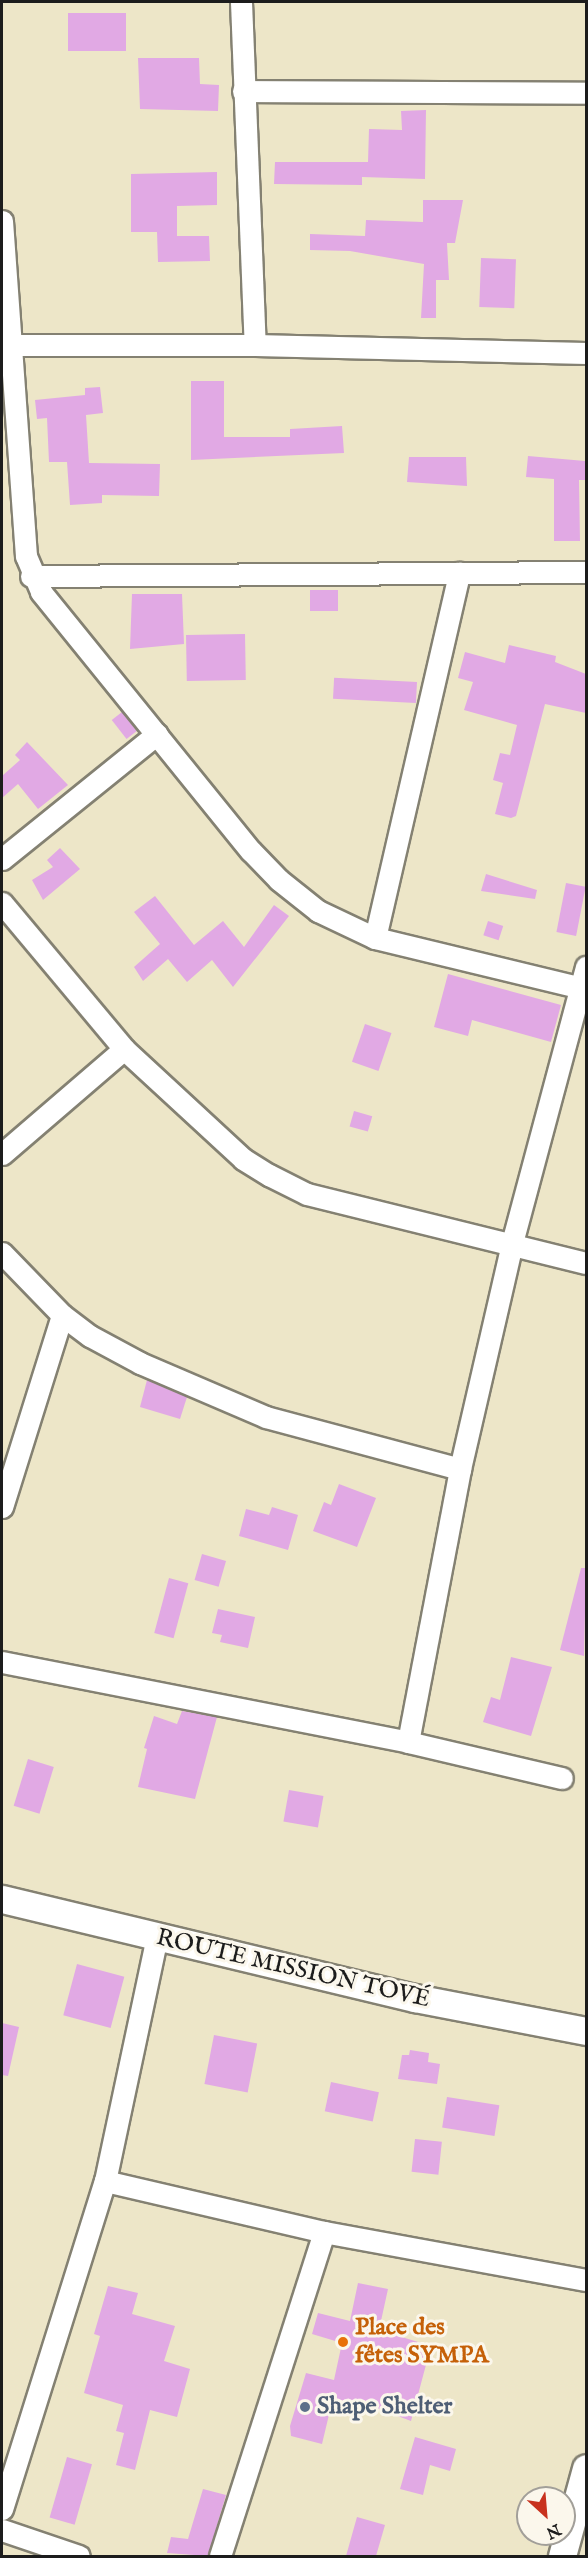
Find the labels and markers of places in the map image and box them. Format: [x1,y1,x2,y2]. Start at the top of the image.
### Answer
place label: Place des fêtes SYMPA [355,2314,489,2370]
marker: Place des fêtes SYMPA [336,2335,350,2349]
place label: Shape Shelter [317,2393,452,2421]
marker: Shape Shelter [298,2400,312,2414]

